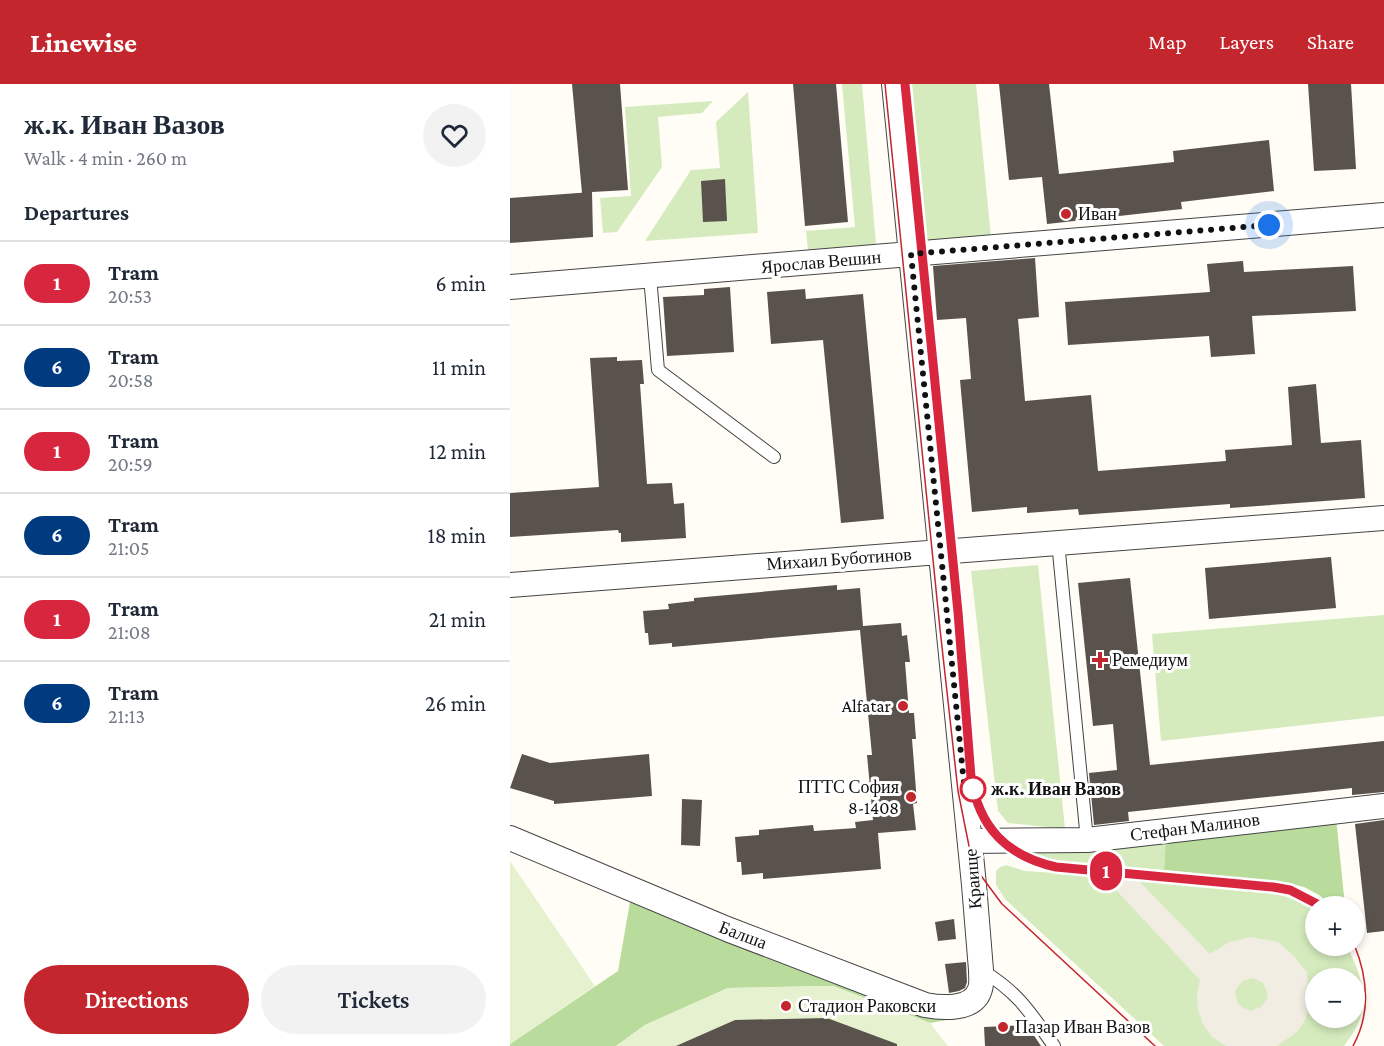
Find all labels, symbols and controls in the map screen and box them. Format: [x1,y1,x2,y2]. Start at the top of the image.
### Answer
text: Linewise [30,27,137,58]
text: Map [1148,30,1187,54]
text: Layers [1220,30,1274,54]
text: Share [1307,30,1354,54]
button: heart [423,104,486,167]
text: ж.к. Иван Вазов [24,109,225,140]
text: Walk · 4 min · 260 m [24,147,187,169]
text: Departures [24,200,129,225]
place label: Иван [1078,204,1117,224]
marker: Иван [1059,207,1073,221]
your location [1254,210,1284,240]
street label: Ярослав Вешин [760,247,882,277]
text: Tram [108,260,159,285]
text: 1 [53,271,61,295]
text: 6 min [435,271,486,296]
text: 20:53 [108,285,152,307]
text: Tram [108,344,159,369]
text: 6 [51,355,63,379]
text: 11 min [432,355,486,380]
text: 20:58 [108,369,154,391]
text: Tram [108,428,159,453]
text: 1 [53,439,61,463]
text: 12 min [429,439,486,464]
text: 20:59 [108,453,153,475]
text: Tram [108,512,159,537]
text: 6 [51,523,63,547]
text: 18 min [427,523,486,548]
text: 21:05 [108,537,149,559]
street label: Михаил Буботинов [766,544,912,574]
text: Tram [108,596,159,621]
text: 1 [53,607,61,631]
text: 21 min [429,607,486,632]
text: 21:08 [108,621,151,643]
place label: Ремедиум [1112,650,1188,670]
marker: Ремедиум [1093,653,1107,667]
text: Tram [108,680,159,705]
text: 6 [51,691,63,715]
text: 26 min [425,691,486,716]
place label: Alfatar [842,696,892,716]
marker: Alfatar [896,699,910,713]
text: 21:13 [108,705,145,727]
marker: ж.к. Иван Вазов [960,776,986,802]
place label: ПТТС София 8-1408 [798,777,899,818]
place label: ж.к. Иван Вазов [991,779,1121,799]
marker: ПТТС София 8-1408 [904,790,918,804]
street label: Стефан Малинов [1129,809,1261,845]
street label: Краище [960,848,986,910]
line badge: 1 [1086,852,1126,890]
text: 1 [1102,859,1110,883]
map controls [1305,896,1365,1028]
button: + [1305,896,1365,956]
street label: Балша [716,917,770,953]
button: Directions [24,965,249,1034]
button: Tickets [261,965,486,1034]
button: − [1305,968,1365,1028]
place label: Стадион Раковски [798,996,937,1016]
marker: Стадион Раковски [779,999,793,1013]
place label: Пазар Иван Вазов [1015,1017,1150,1037]
marker: Пазар Иван Вазов [996,1020,1010,1034]

